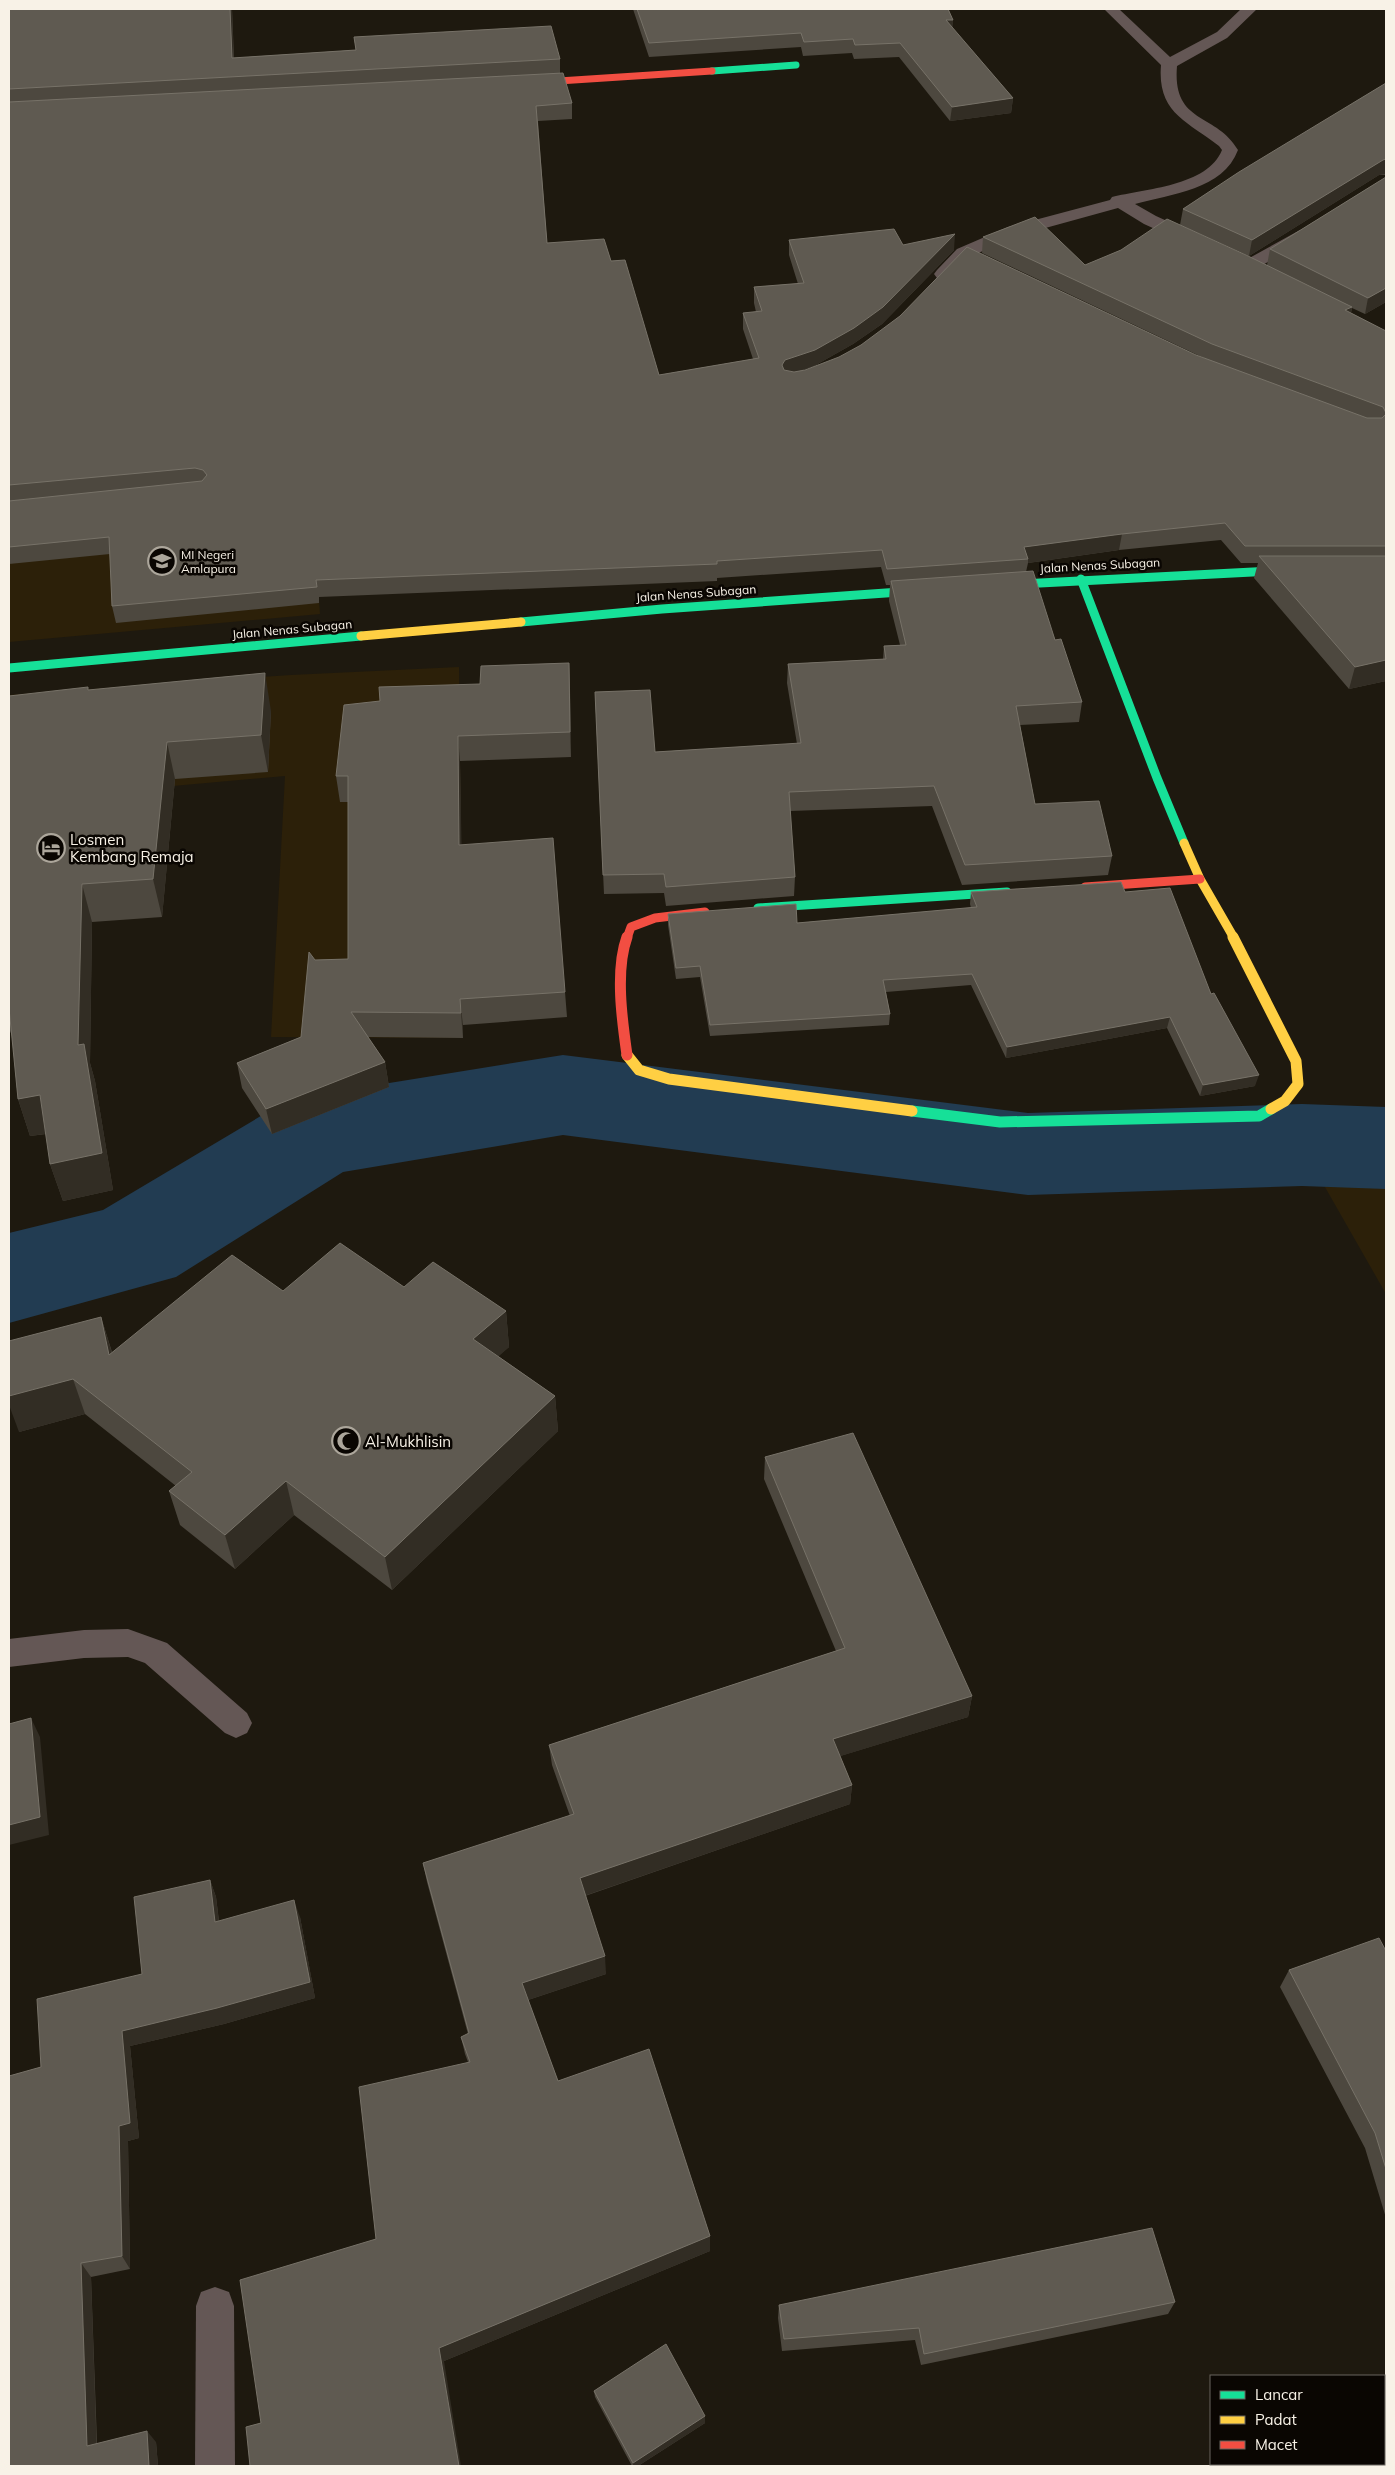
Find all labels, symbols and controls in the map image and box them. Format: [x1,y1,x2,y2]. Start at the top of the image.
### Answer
school or university icon: MI Negeri Amlapura [147,546,177,576]
place label: MI Negeri Amlapura [181,547,236,576]
street label: Jalan Nenas Subagan [1039,554,1161,576]
street label: Jalan Nenas Subagan [635,581,757,605]
street label: Jalan Nenas Subagan [231,616,353,642]
place label: Losmen Kembang Remaja [70,830,194,866]
hotel icon: Losmen Kembang Remaja [36,833,66,863]
mosque icon: Al-Mukhlisin [331,1426,361,1456]
place label: Al-Mukhlisin [365,1432,451,1451]
legend [1210,2375,1385,2465]
text: Lancar [1255,2385,1303,2404]
text: Padat [1255,2410,1297,2429]
text: Macet [1255,2435,1298,2454]

